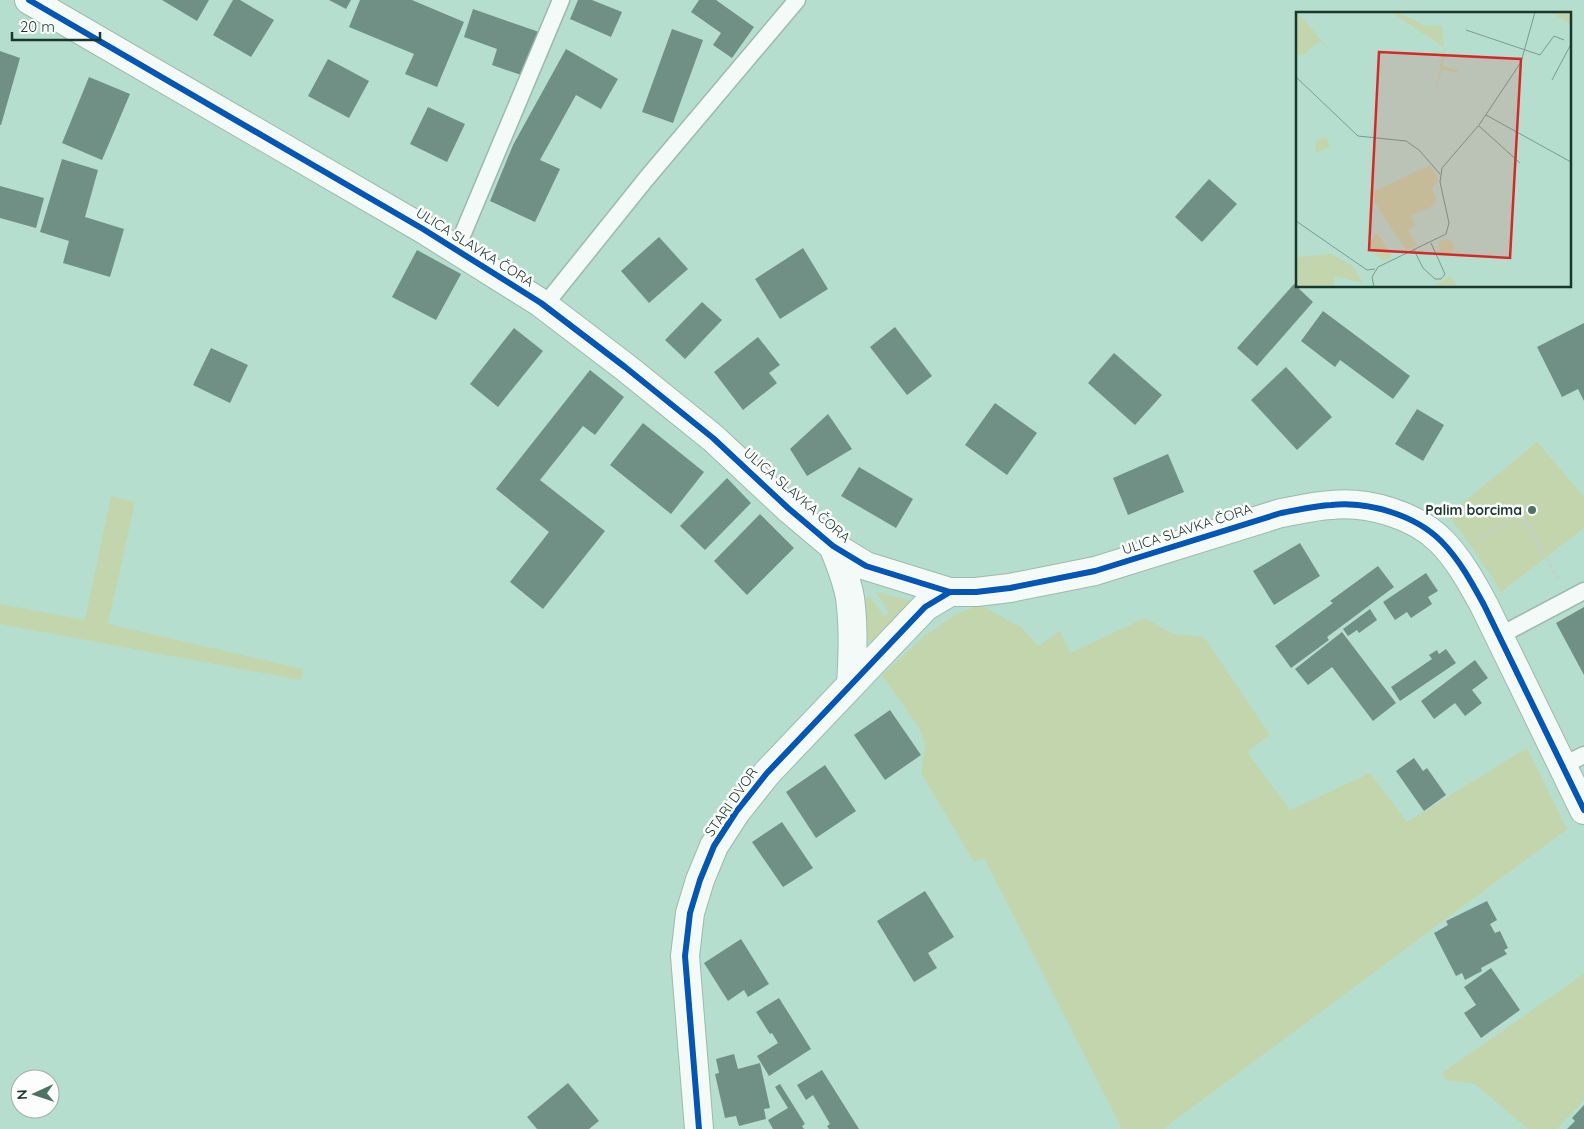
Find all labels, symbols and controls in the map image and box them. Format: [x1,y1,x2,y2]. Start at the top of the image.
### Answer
scale bar [12,10,100,42]
inset map [1296,12,1572,288]
text: 20 m [20,17,55,36]
street label: ULICA SLAVKA ČORA [413,203,537,291]
street label: ULICA SLAVKA ČORA [740,444,854,546]
street label: ULICA SLAVKA ČORA [1120,499,1254,559]
place label: Palim borcima [1425,501,1522,519]
marker: Palim borcima [1526,504,1538,516]
street label: STARI DVOR [701,764,761,840]
north arrow [10,1069,60,1119]
text: N [13,1089,31,1100]

